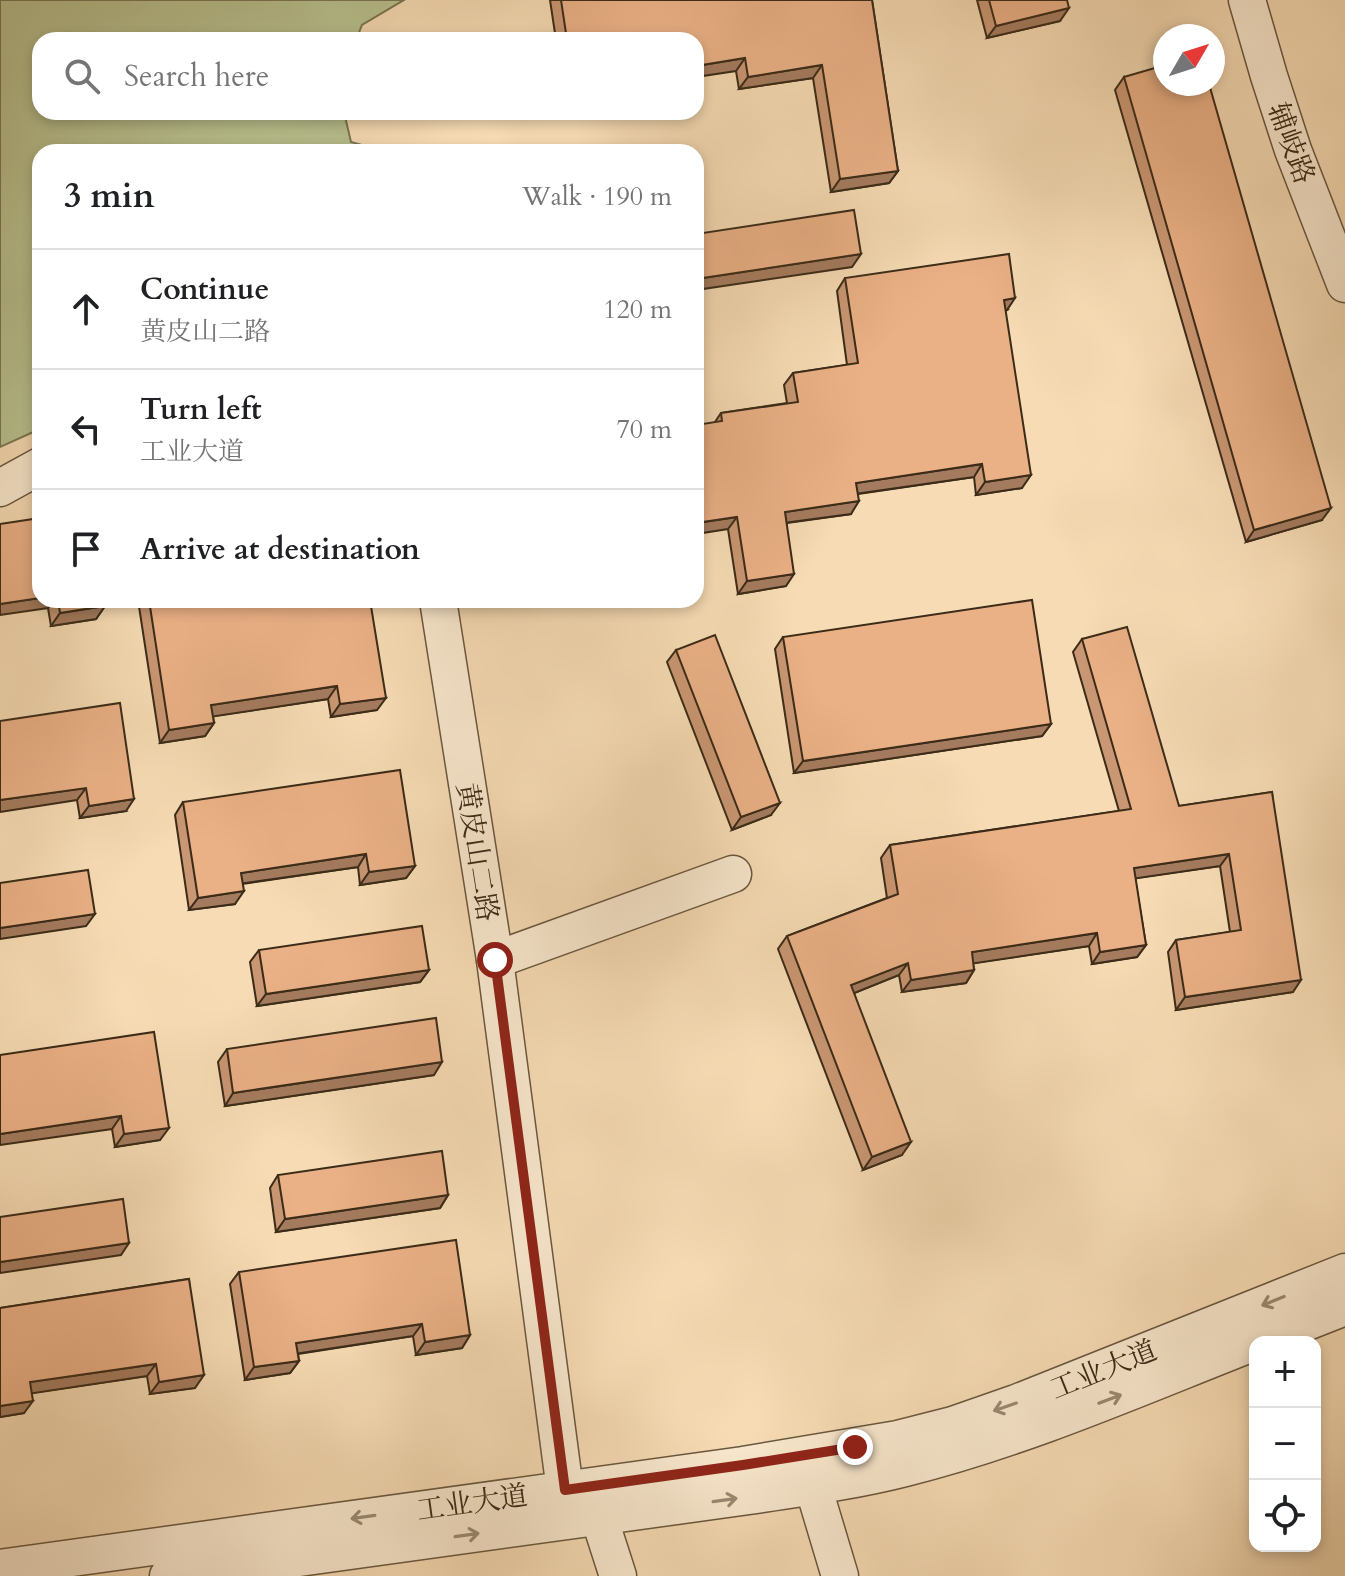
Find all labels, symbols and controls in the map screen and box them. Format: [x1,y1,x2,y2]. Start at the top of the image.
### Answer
north arrow [1153,24,1225,96]
search box [32,32,704,120]
icon: search [60,54,104,98]
text: Search here [124,56,269,97]
street label: 辅岐路 [1259,97,1323,189]
text: 3 min [64,173,155,219]
text: Walk · 190 m [522,179,672,214]
text: Continue [140,269,269,310]
icon: ahead [64,287,108,331]
text: 120 m [603,292,672,327]
text: 黄皮山二路 [140,314,270,349]
text: Turn left [140,389,262,430]
icon: left [64,407,108,451]
text: 70 m [616,412,672,447]
text: 工业大道 [140,434,244,469]
icon: arrive [64,527,108,571]
text: Arrive at destination [140,529,420,570]
street label: 黄皮山二路 [447,780,507,924]
route start [477,942,513,978]
one-way arrow [1261,1295,1286,1309]
street label: 工业大道 [1044,1331,1162,1409]
map controls [1249,1336,1321,1552]
button: + [1249,1336,1321,1408]
one-way arrow [1097,1390,1122,1405]
one-way arrow [992,1400,1017,1415]
button: − [1249,1408,1321,1480]
route end [837,1429,873,1465]
street label: 工业大道 [414,1476,530,1530]
button: locate [1249,1480,1321,1552]
one-way arrow [712,1492,737,1507]
one-way arrow [350,1510,377,1525]
one-way arrow [454,1527,479,1542]

